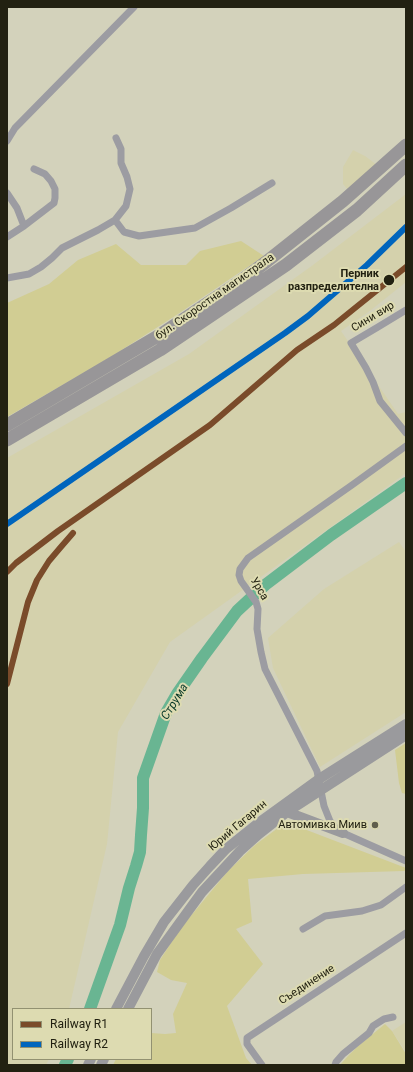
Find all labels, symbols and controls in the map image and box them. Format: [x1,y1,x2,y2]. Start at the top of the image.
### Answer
street label: бул. Скоростна магистрала [153,251,277,343]
place label: Перник разпределителна [288,267,379,293]
marker: Перник разпределителна [382,273,396,287]
street label: Сини вир [349,299,397,335]
street label: Урса [247,575,271,603]
water label: Струма [158,681,192,723]
street label: Юрий Гагарин [206,798,270,854]
place label: Автомивка Миив [278,818,367,832]
marker: Автомивка Миив [370,820,380,830]
street label: Съединение [277,962,337,1008]
legend [12,1008,152,1060]
text: Railway R1 [50,1017,108,1031]
text: Railway R2 [50,1037,108,1051]

